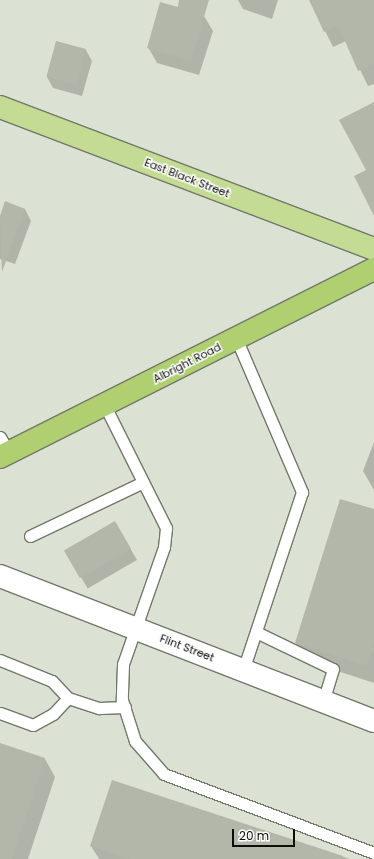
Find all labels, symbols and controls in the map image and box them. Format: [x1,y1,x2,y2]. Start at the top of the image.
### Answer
street label: East Black Street [143,156,231,200]
street label: Albright Road [151,340,223,386]
street label: Flint Street [158,632,216,664]
scale bar [234,821,297,847]
text: 20 m [239,827,269,844]

